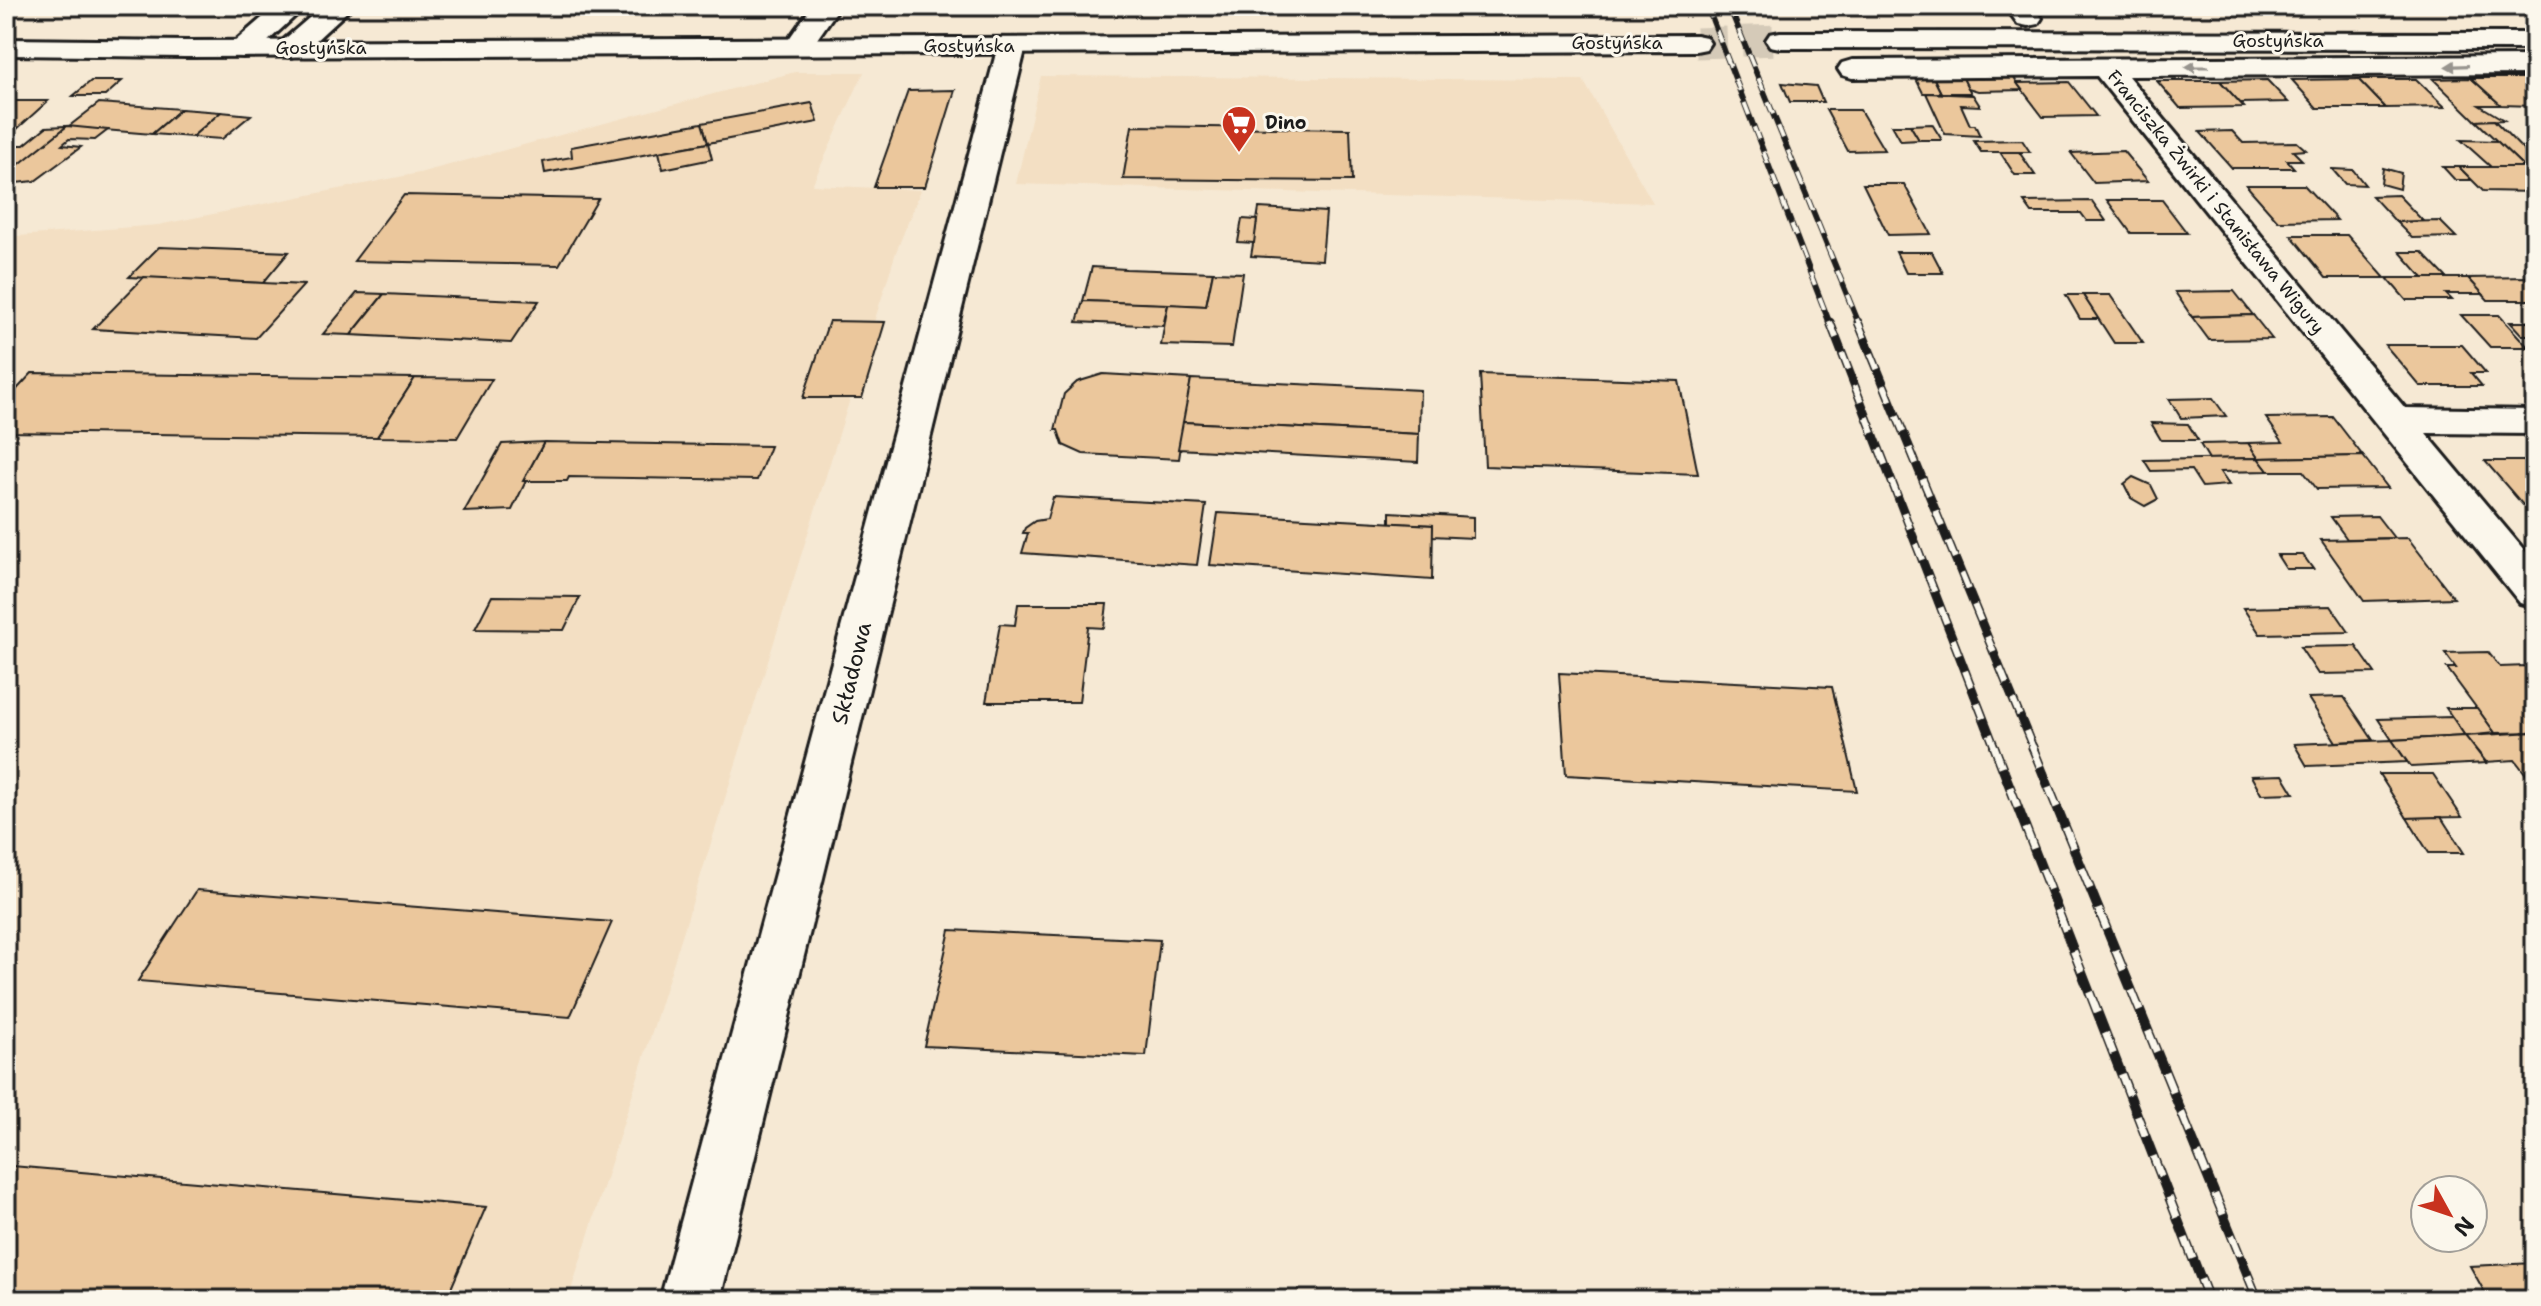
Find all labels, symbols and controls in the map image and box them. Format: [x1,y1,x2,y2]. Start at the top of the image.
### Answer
street label: Gostyńska [2232,29,2324,53]
street label: Gostyńska [1571,31,1663,55]
street label: Gostyńska [923,34,1015,58]
street label: Gostyńska [275,36,367,60]
one-way arrow [2444,60,2469,72]
one-way arrow [2184,61,2209,73]
street label: Franciszka Żwirki i Stanisława Wigury [2102,65,2330,339]
supermarket icon: Dino [1220,104,1258,154]
place label: Dino [1265,111,1307,135]
street label: Składowa [825,619,878,727]
north arrow [2409,1174,2489,1254]
text: N [2447,1211,2481,1243]

